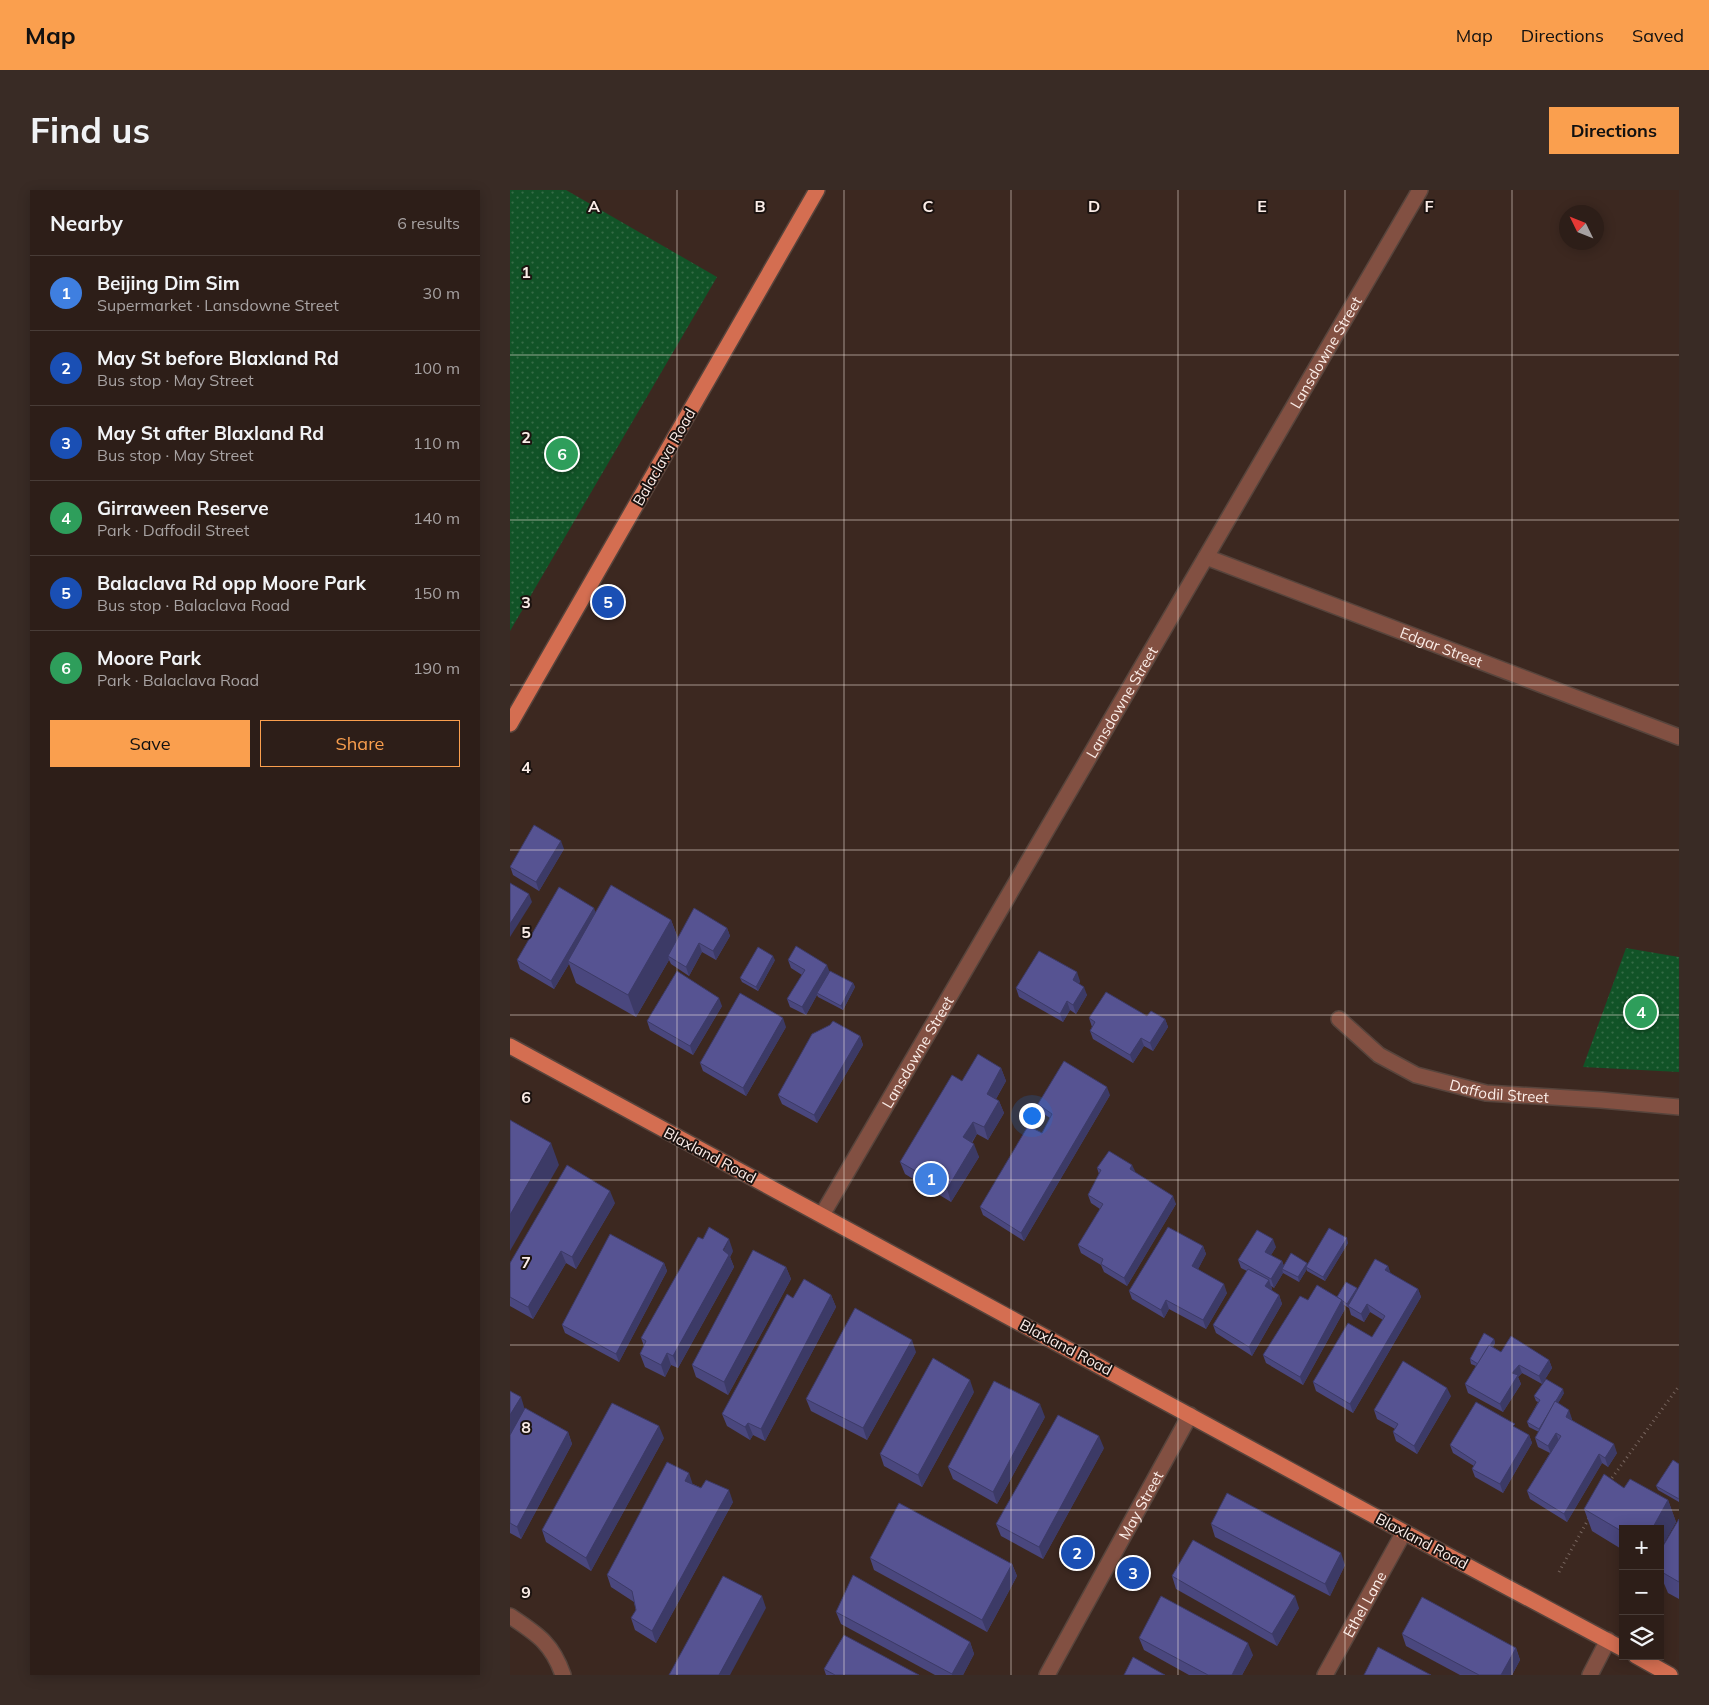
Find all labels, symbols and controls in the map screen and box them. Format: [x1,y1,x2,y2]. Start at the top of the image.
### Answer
text: Map [25,20,76,50]
text: Map [1456,24,1493,47]
text: Directions [1521,24,1604,47]
text: Saved [1632,24,1684,47]
button: Directions [1549,107,1679,154]
text: Find us [30,108,150,152]
text: A [588,196,600,216]
text: B [754,196,766,216]
text: C [923,196,934,216]
text: D [1088,196,1100,216]
text: E [1257,196,1267,216]
text: F [1424,196,1434,216]
north arrow [1559,205,1604,250]
text: Nearby [50,210,123,236]
text: 6 results [397,213,460,233]
text: 1 [521,262,531,282]
text: Beijing Dim Sim [97,271,240,295]
text: 1 [61,283,71,303]
text: 30 m [423,283,460,303]
street label: Lansdowne Street [1285,293,1365,412]
text: Supermarket · Lansdowne Street [97,295,339,315]
text: May St before Blaxland Rd [97,346,339,370]
text: 2 [61,358,71,378]
text: 100 m [413,358,460,378]
text: Bus stop · May Street [97,370,254,390]
street label: Balaclava Road [628,405,700,509]
text: May St after Blaxland Rd [97,421,324,445]
text: 2 [521,427,531,447]
text: 3 [61,433,71,453]
text: 110 m [413,433,460,453]
pin: 6 [546,435,578,473]
text: Bus stop · May Street [97,445,254,465]
text: Girraween Reserve [97,496,269,520]
text: 4 [61,508,71,528]
text: 140 m [413,508,460,528]
text: Park · Daffodil Street [97,520,249,540]
text: Balaclava Rd opp Moore Park [97,571,366,595]
text: 5 [61,583,71,603]
text: 150 m [413,583,460,603]
pin: 5 [592,583,624,621]
text: 3 [521,592,531,612]
text: Bus stop · Balaclava Road [97,595,290,615]
street label: Edgar Street [1398,622,1485,671]
street label: Lansdowne Street [1081,643,1161,761]
text: Moore Park [97,646,201,670]
text: 6 [61,658,71,678]
text: 190 m [413,658,460,678]
text: Park · Balaclava Road [97,670,259,690]
button: Save [50,720,250,767]
button: Share [260,720,460,767]
text: 4 [521,757,531,777]
text: 5 [521,922,531,942]
street label: Lansdowne Street [877,992,957,1111]
pin: 4 [1625,993,1657,1031]
street label: Daffodil Street [1448,1075,1549,1106]
text: 6 [521,1087,531,1107]
your location [1019,1103,1045,1129]
street label: Blaxland Road [661,1123,759,1187]
pin: 1 [915,1160,947,1198]
text: 7 [521,1252,531,1272]
street label: Blaxland Road [1017,1315,1115,1379]
text: 8 [521,1417,531,1437]
street label: May Street [1114,1467,1167,1543]
street label: Blaxland Road [1373,1509,1471,1573]
map controls [1619,1525,1664,1660]
button: + [1619,1525,1664,1570]
pin: 2 [1061,1534,1093,1572]
pin: 3 [1117,1554,1149,1592]
street label: Ethel Lane [1338,1568,1390,1640]
button: − [1619,1570,1664,1615]
text: 9 [521,1582,531,1602]
button: layers [1619,1615,1664,1660]

